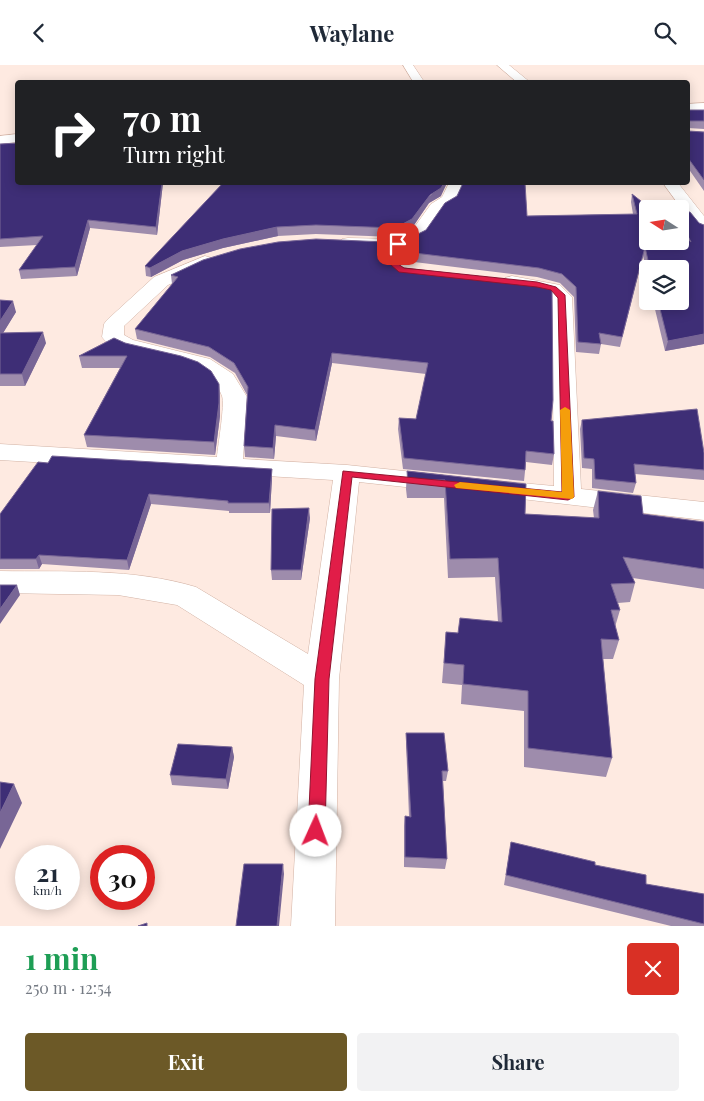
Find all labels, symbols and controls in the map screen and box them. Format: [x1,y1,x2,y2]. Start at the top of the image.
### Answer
text: Waylane [310,18,394,48]
icon: back [25,19,53,47]
icon: search [651,19,679,47]
text: 70 m [123,94,201,141]
icon: right [40,100,105,165]
text: Turn right [123,139,225,169]
north arrow [639,200,689,250]
map controls [639,200,689,310]
pin [377,223,419,265]
icon: arrive [384,230,412,258]
button: layers [639,260,689,310]
position arrow [289,804,341,856]
speed limit sign: 30 [90,845,155,910]
text: 21 [36,855,59,888]
text: km/h [33,882,62,898]
text: 1 min [25,938,99,978]
button: close [627,943,679,995]
text: 250 m · 12:54 [25,977,112,998]
button: Exit [25,1033,347,1091]
button: Share [357,1033,679,1091]

